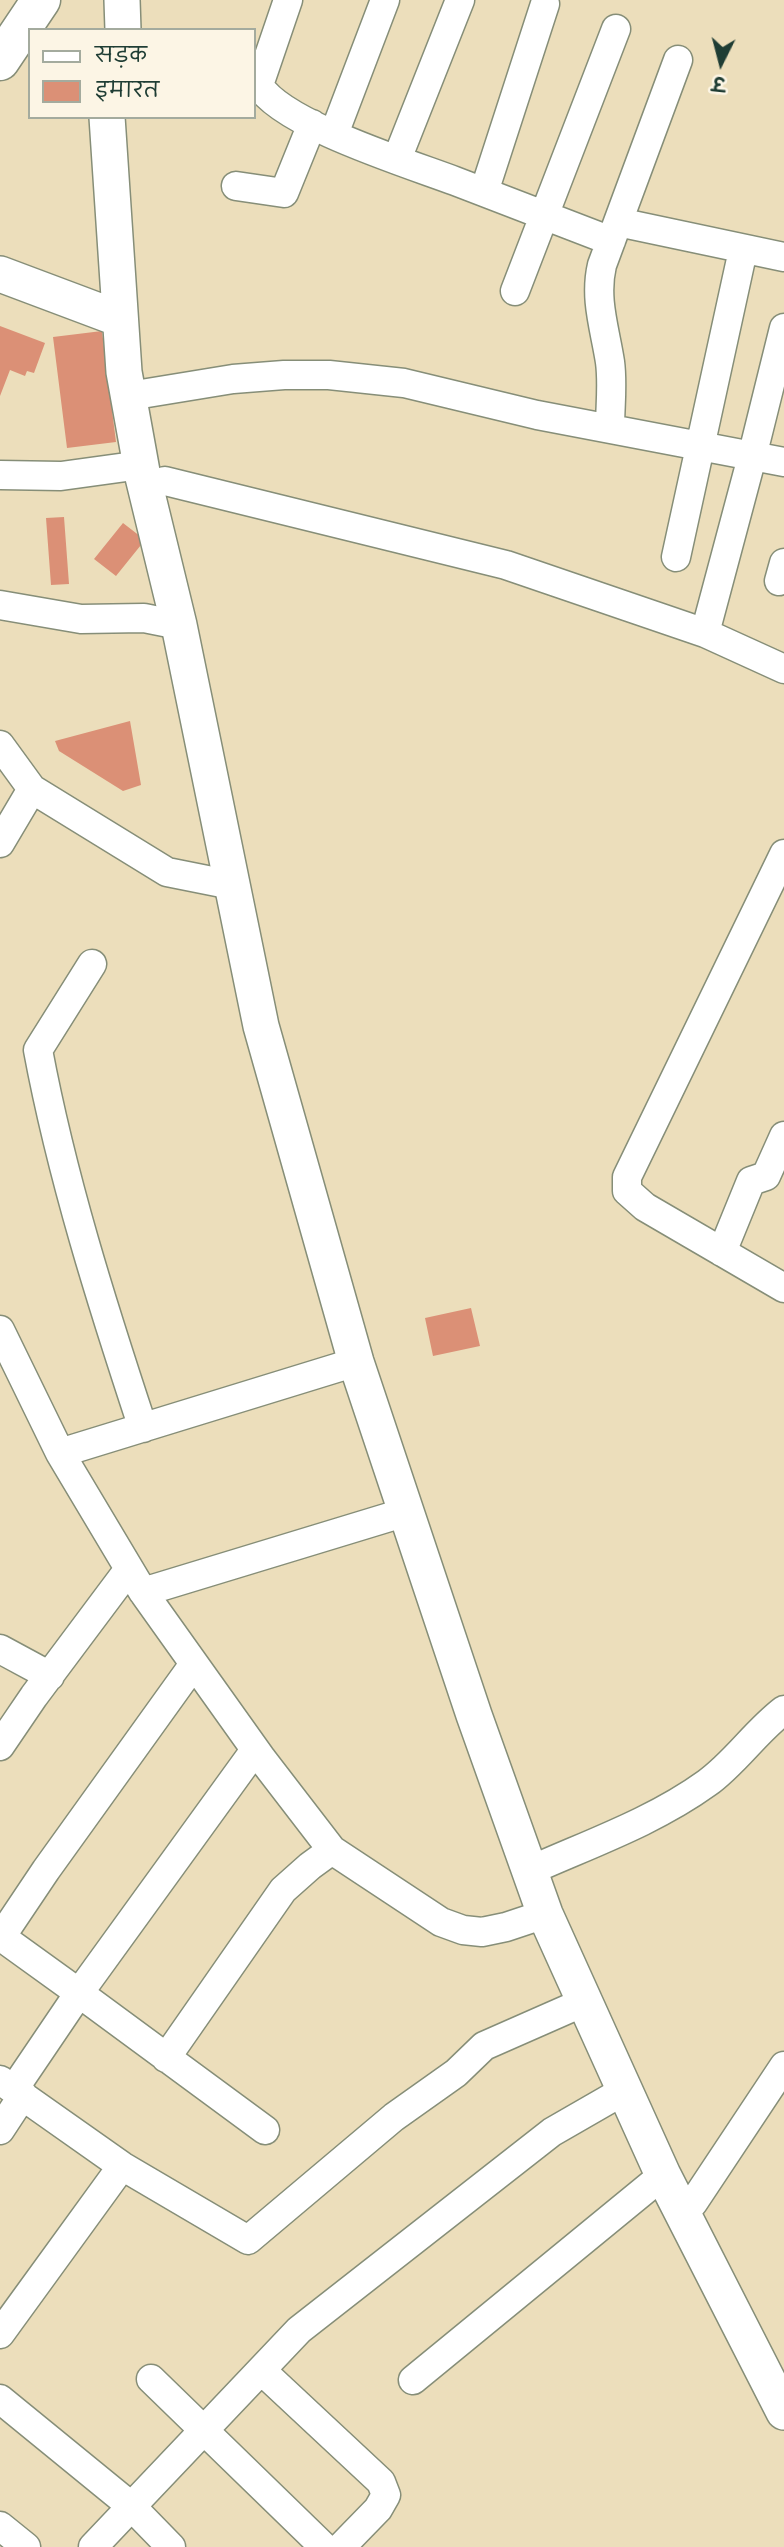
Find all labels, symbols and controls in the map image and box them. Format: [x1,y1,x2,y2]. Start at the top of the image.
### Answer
legend [28,28,256,119]
north arrow [686,28,756,98]
text: सड़क [95,40,147,69]
text: उ [711,70,726,97]
text: इमारत [95,75,159,104]

